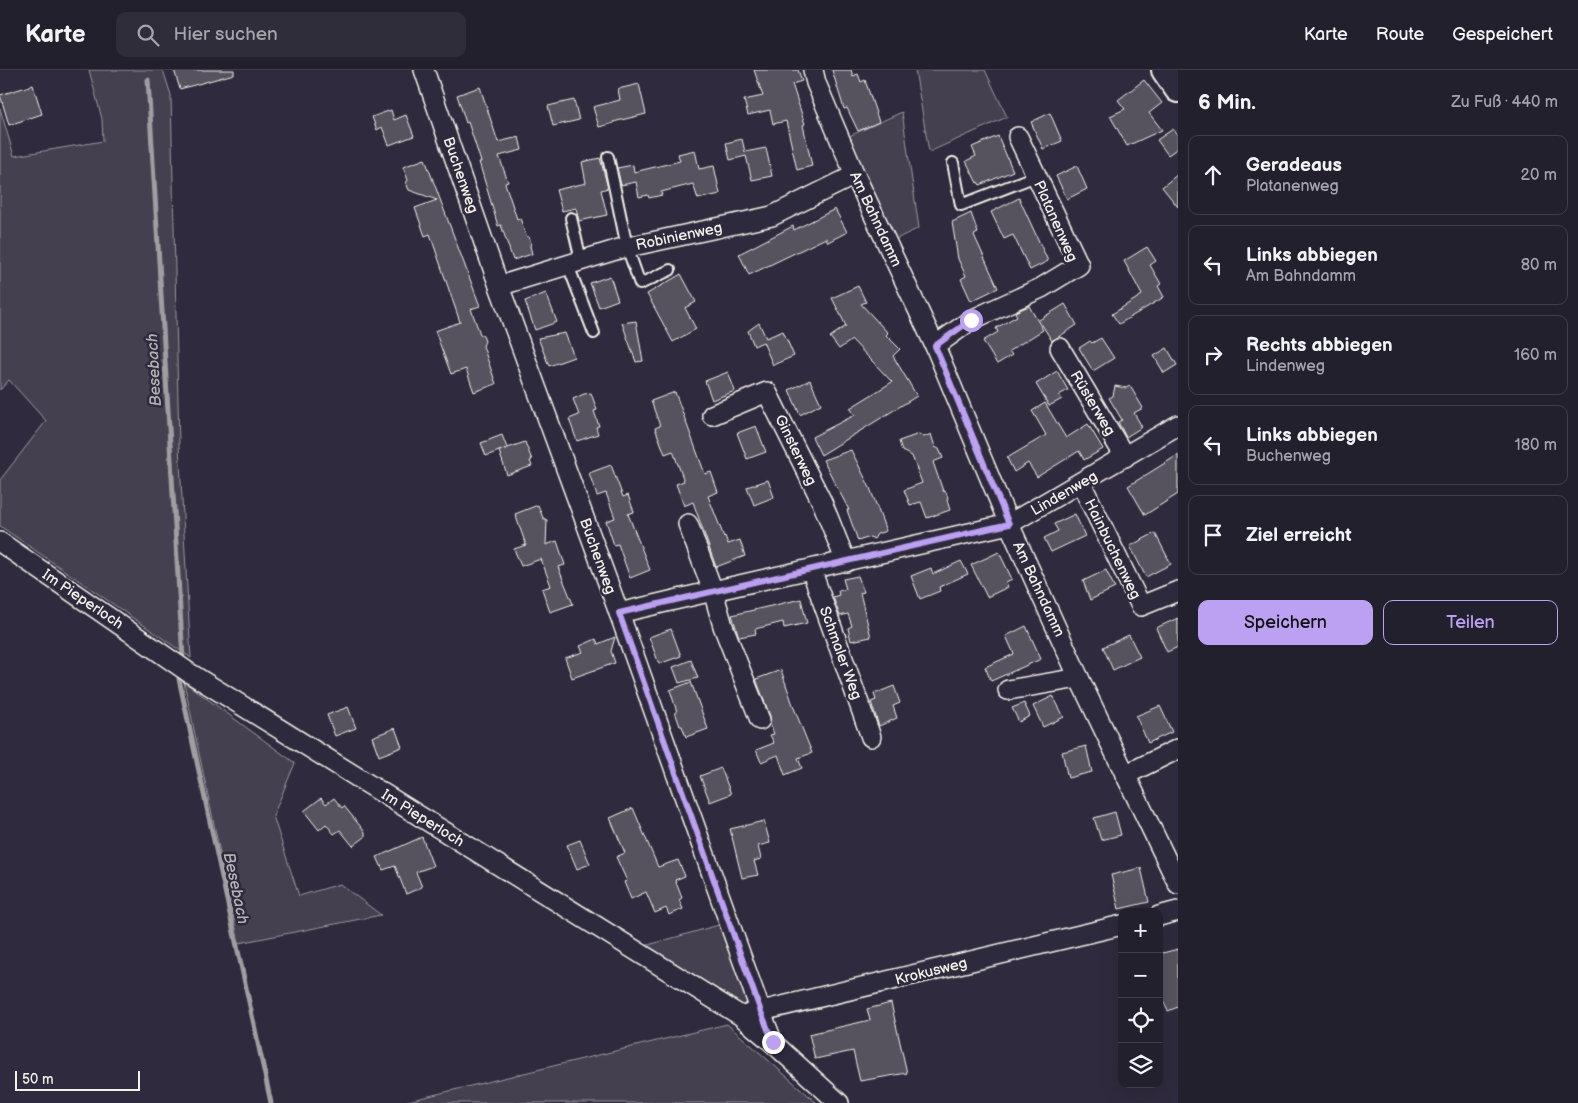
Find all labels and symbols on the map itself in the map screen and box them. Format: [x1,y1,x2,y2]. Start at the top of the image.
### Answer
street label: Buchenweg [439,134,482,216]
street label: Am Bahndamm [845,169,906,270]
street label: Platanenweg [1029,178,1082,265]
street label: Robinienweg [634,218,724,255]
route start [960,309,983,332]
water label: Besebach [143,333,166,407]
street label: Rüsterweg [1066,367,1119,439]
street label: Ginsterweg [770,412,821,489]
street label: Lindenweg [1027,467,1101,520]
street label: Hainbuchenweg [1080,496,1145,602]
street label: Buchenweg [575,515,620,597]
street label: Am Bahndamm [1008,539,1069,640]
street label: Im Pieperloch [38,565,127,634]
street label: Schmaler Weg [815,604,866,702]
street label: Im Pieperloch [378,785,468,851]
water label: Besebach [219,851,252,926]
street label: Krokusweg [893,953,969,990]
route end [762,1031,785,1054]
scale bar [15,1068,140,1091]

